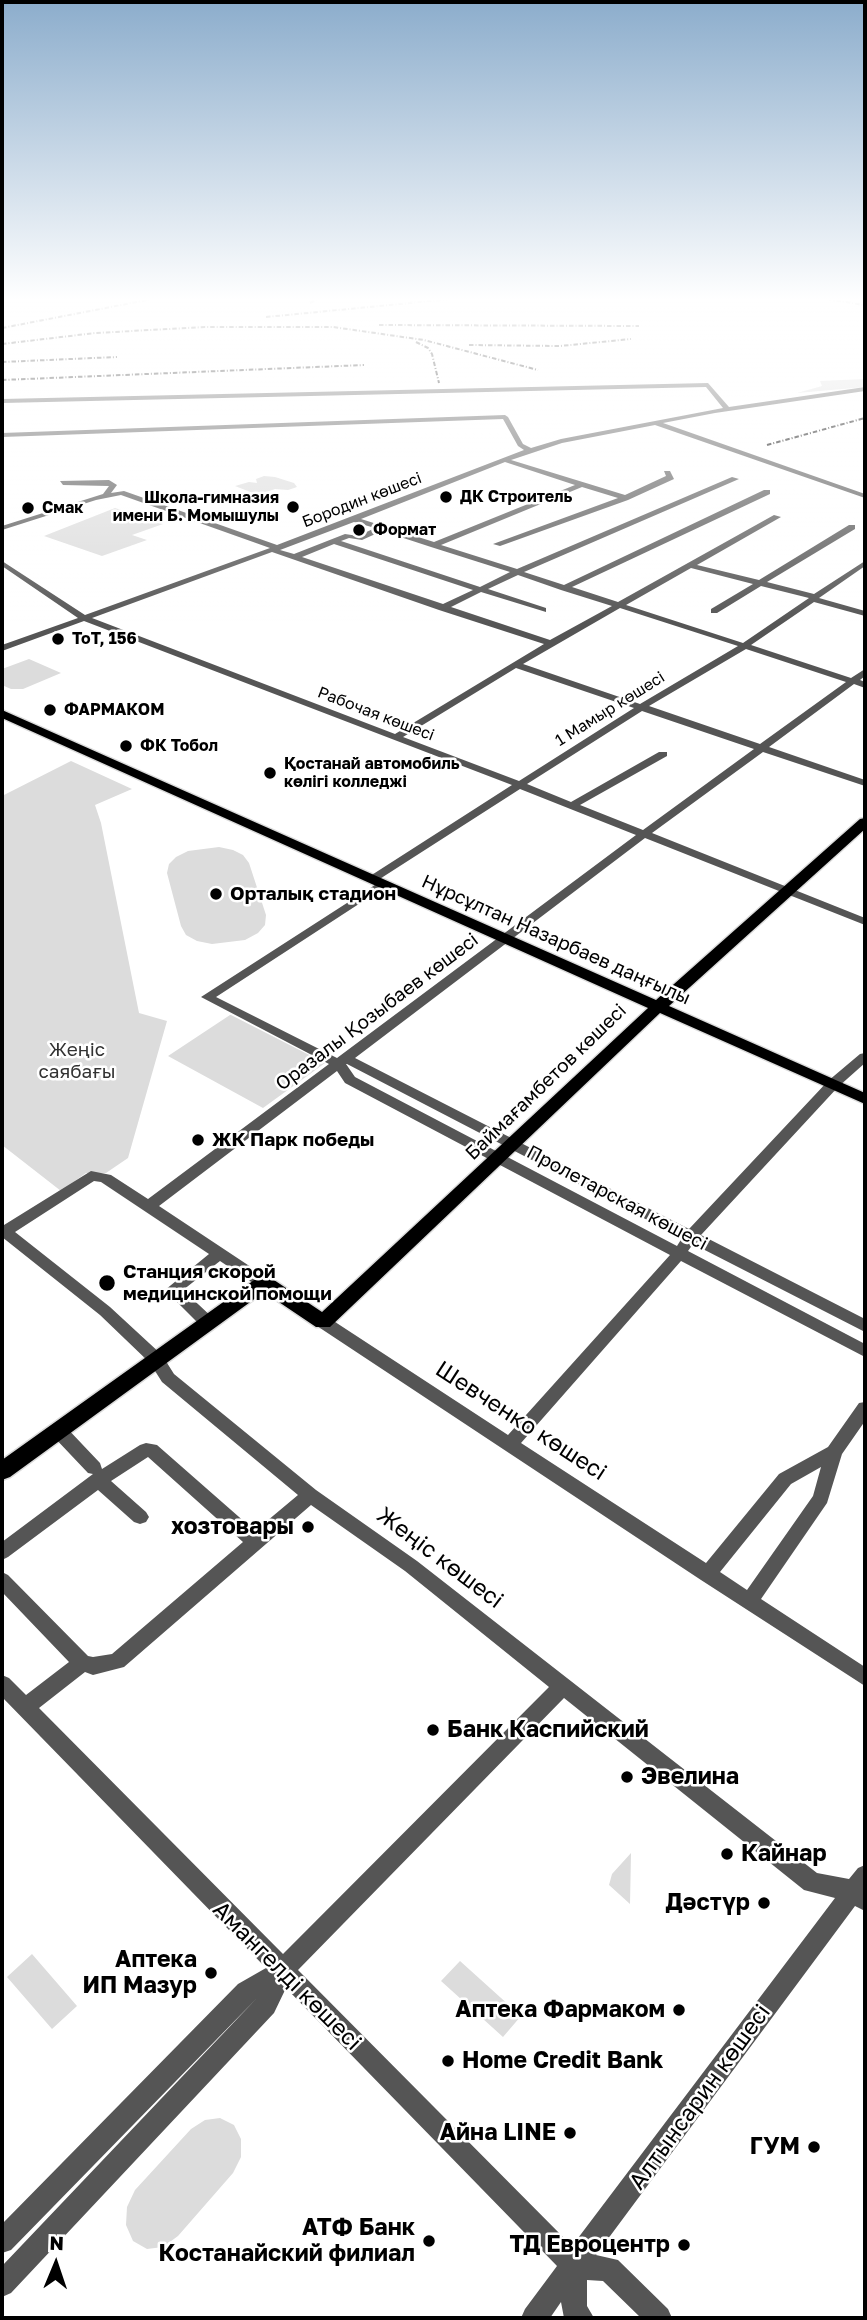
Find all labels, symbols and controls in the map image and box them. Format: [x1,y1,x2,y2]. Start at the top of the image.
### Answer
street label: Бородин көшесі [300,468,424,532]
place label: ДК Строитель [460,487,572,507]
place label: Школа-гимназия имени Б. Момышулы [113,488,279,526]
marker: ДК Строитель [438,489,454,505]
place label: Смак [42,498,83,518]
marker: Школа-гимназия имени Б. Момышулы [285,499,301,515]
marker: Смак [20,500,36,516]
place label: Формат [373,520,436,540]
marker: Формат [351,522,367,538]
place label: ТоТ, 156 [72,629,137,649]
marker: ТоТ, 156 [50,631,66,647]
street label: 1 Мамыр көшесі [552,668,668,750]
street label: Рабочая көшесі [315,683,437,745]
place label: ФАРМАКОМ [64,700,164,720]
marker: ФАРМАКОМ [42,702,58,718]
place label: ФК Тобол [140,736,218,756]
marker: ФК Тобол [118,738,134,754]
place label: Қостанай автомобиль көлігі колледжі [284,754,460,792]
marker: Қостанай автомобиль көлігі колледжі [262,765,278,781]
street label: Нұрсұлтан Назарбаев даңғылы [418,870,694,1010]
place label: Орталық стадион [230,883,396,905]
marker: Орталық стадион [208,886,224,902]
street label: Оразалы Қозыбаев көшесі [271,928,483,1096]
street label: Баймағамбетов көшесі [461,999,631,1165]
park label: Жеңіс саябағы [38,1039,116,1083]
place label: ЖК Парк победы [212,1129,375,1151]
marker: ЖК Парк победы [190,1132,206,1148]
street label: Пролетарская көшесі [523,1141,711,1255]
place label: Станция скорой медицинской помощи [123,1261,332,1305]
marker: Станция скорой медицинской помощи [97,1273,117,1293]
street label: Шевченко көшесі [430,1355,612,1487]
street label: Жеңіс көшесі [371,1502,509,1614]
place label: хозтовары [171,1513,294,1541]
marker: хозтовары [300,1519,316,1535]
place label: Банк Каспийский [447,1716,649,1744]
marker: Банк Каспийский [425,1722,441,1738]
place label: Эвелина [641,1763,739,1791]
marker: Эвелина [619,1769,635,1785]
place label: Кайнар [741,1840,827,1868]
marker: Кайнар [719,1846,735,1862]
place label: Дәстүр [666,1889,750,1917]
marker: Дәстүр [756,1895,772,1911]
street label: Амангелді көшесі [207,1896,367,2056]
place label: Аптека ИП Мазур [82,1946,197,2000]
marker: Аптека ИП Мазур [203,1965,219,1981]
place label: Аптека Фармаком [455,1996,665,2024]
street label: Алтынсарин көшесі [624,1999,776,2195]
marker: Аптека Фармаком [671,2002,687,2018]
place label: Home Credit Bank [462,2047,663,2075]
marker: Home Credit Bank [440,2053,456,2069]
place label: Айна LINE [440,2119,556,2147]
marker: Айна LINE [562,2125,578,2141]
place label: ГУМ [750,2133,800,2161]
marker: ГУМ [806,2139,822,2155]
place label: АТФ Банк Костанайский филиал [159,2214,415,2268]
north arrow [21,2229,91,2299]
text: N [49,2231,64,2254]
place label: ТД Евроцентр [509,2231,670,2259]
marker: АТФ Банк Костанайский филиал [421,2233,437,2249]
marker: ТД Евроцентр [676,2237,692,2253]

